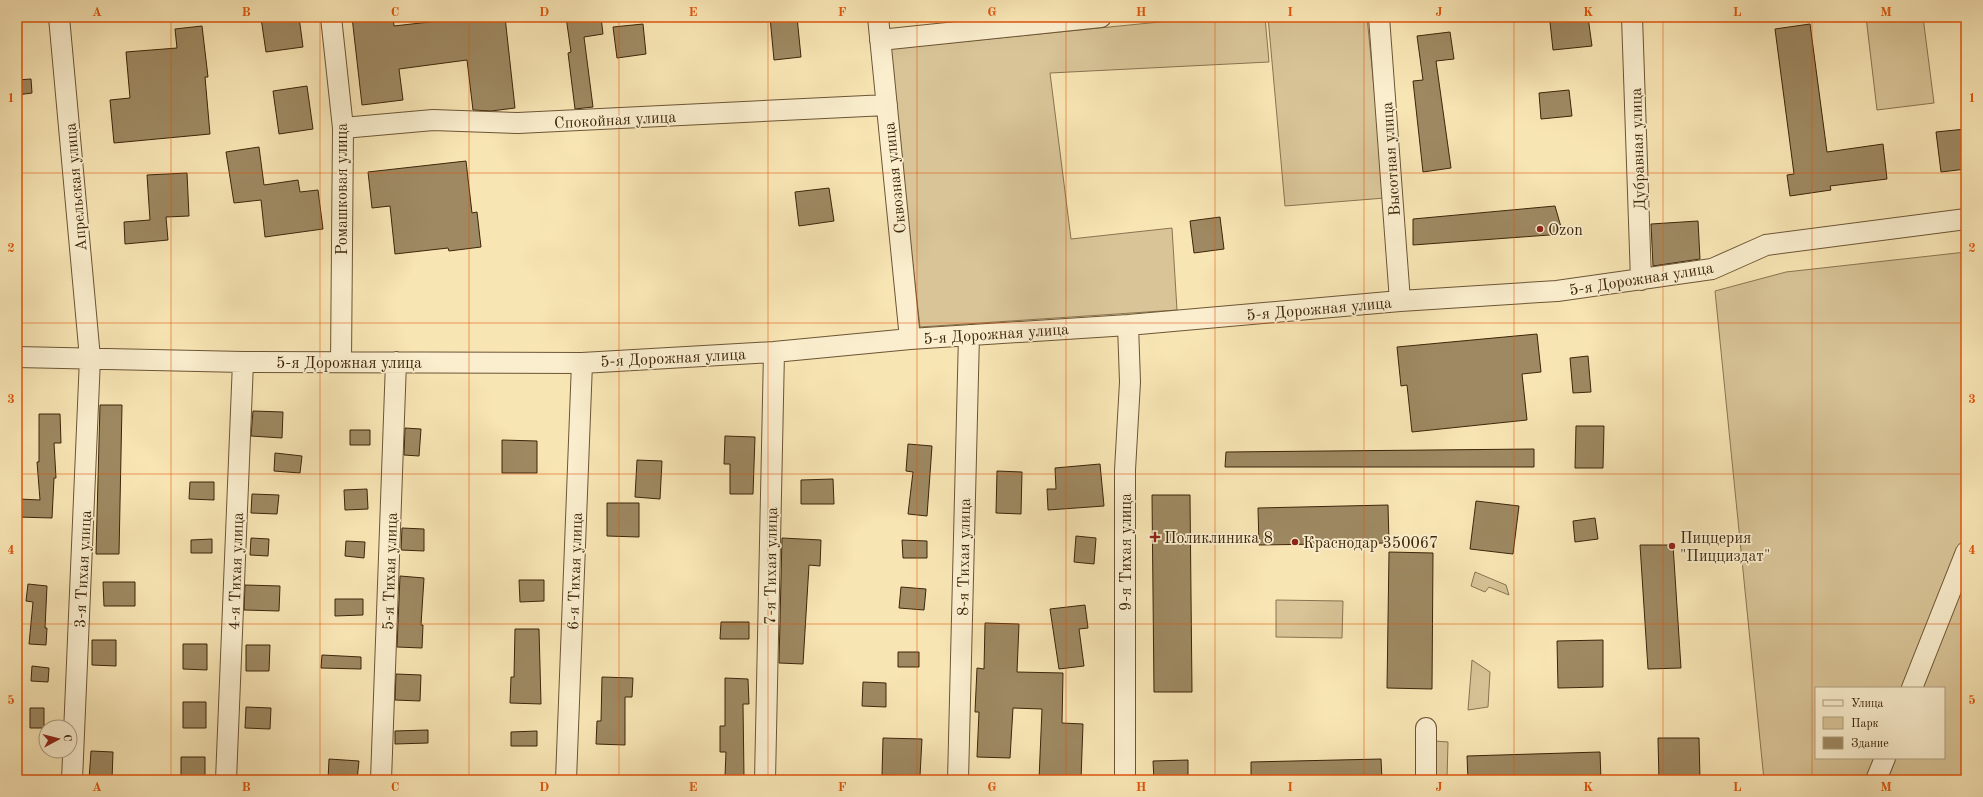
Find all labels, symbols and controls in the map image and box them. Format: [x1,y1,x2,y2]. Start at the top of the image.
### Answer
text: A [92,6,102,19]
text: B [241,6,251,19]
text: C [391,6,399,19]
text: D [539,6,549,19]
text: E [689,6,698,19]
text: F [838,6,847,19]
text: G [987,6,997,19]
text: H [1136,6,1147,19]
text: I [1287,6,1293,19]
text: J [1435,6,1443,19]
text: K [1583,6,1593,19]
text: L [1733,6,1742,19]
text: M [1880,6,1892,19]
street label: Дубравная улица [1629,87,1649,210]
text: 1 [7,92,15,105]
text: 1 [1968,92,1976,105]
street label: Высотная улица [1380,101,1404,217]
street label: Спокойная улица [554,110,677,132]
street label: Сквозная улица [882,121,910,234]
street label: Апрельская улица [63,122,91,252]
street label: Ромашковая улица [335,123,351,255]
place label: Ozon [1548,223,1583,239]
marker: Ozon [1535,224,1545,234]
text: 2 [7,242,15,255]
text: 2 [1968,242,1976,255]
street label: 5-я Дорожная улица [1568,261,1715,299]
street label: 5-я Дорожная улица [1246,296,1393,324]
street label: 5-я Дорожная улица [923,322,1070,348]
street label: 5-я Дорожная улица [600,347,746,371]
street label: 5-я Дорожная улица [276,356,422,372]
text: 3 [7,393,15,406]
text: 3 [1968,393,1976,406]
street label: 9-я Тихая улица [1119,493,1135,611]
street label: 8-я Тихая улица [956,498,974,616]
street label: 7-я Тихая улица [763,507,781,625]
street label: 3-я Тихая улица [73,510,95,628]
street label: 4-я Тихая улица [227,512,247,630]
street label: 5-я Тихая улица [381,512,401,630]
street label: 6-я Тихая улица [566,512,586,630]
marker: Поликлиника 8 [1149,531,1161,543]
place label: Поликлиника 8 [1164,531,1273,547]
place label: Пиццерия "Пицциздат" [1680,531,1770,565]
place label: Краснодар 350067 [1303,536,1438,552]
marker: Краснодар 350067 [1290,537,1300,547]
marker: Пиццерия "Пицциздат" [1667,541,1677,551]
text: 4 [7,544,15,557]
text: 4 [1968,544,1976,557]
legend [1815,687,1945,759]
text: 5 [7,694,15,707]
text: 5 [1968,694,1976,707]
text: Улица [1851,698,1884,710]
text: Парк [1851,718,1879,730]
north arrow [38,719,78,759]
text: С [61,734,72,742]
text: Здание [1851,738,1889,750]
text: A [92,781,102,794]
text: B [241,781,251,794]
text: C [391,781,399,794]
text: D [539,781,549,794]
text: E [689,781,698,794]
text: F [838,781,847,794]
text: G [987,781,997,794]
text: H [1136,781,1147,794]
text: I [1287,781,1293,794]
text: J [1435,781,1443,794]
text: K [1583,781,1593,794]
text: L [1733,781,1742,794]
text: M [1880,781,1892,794]

